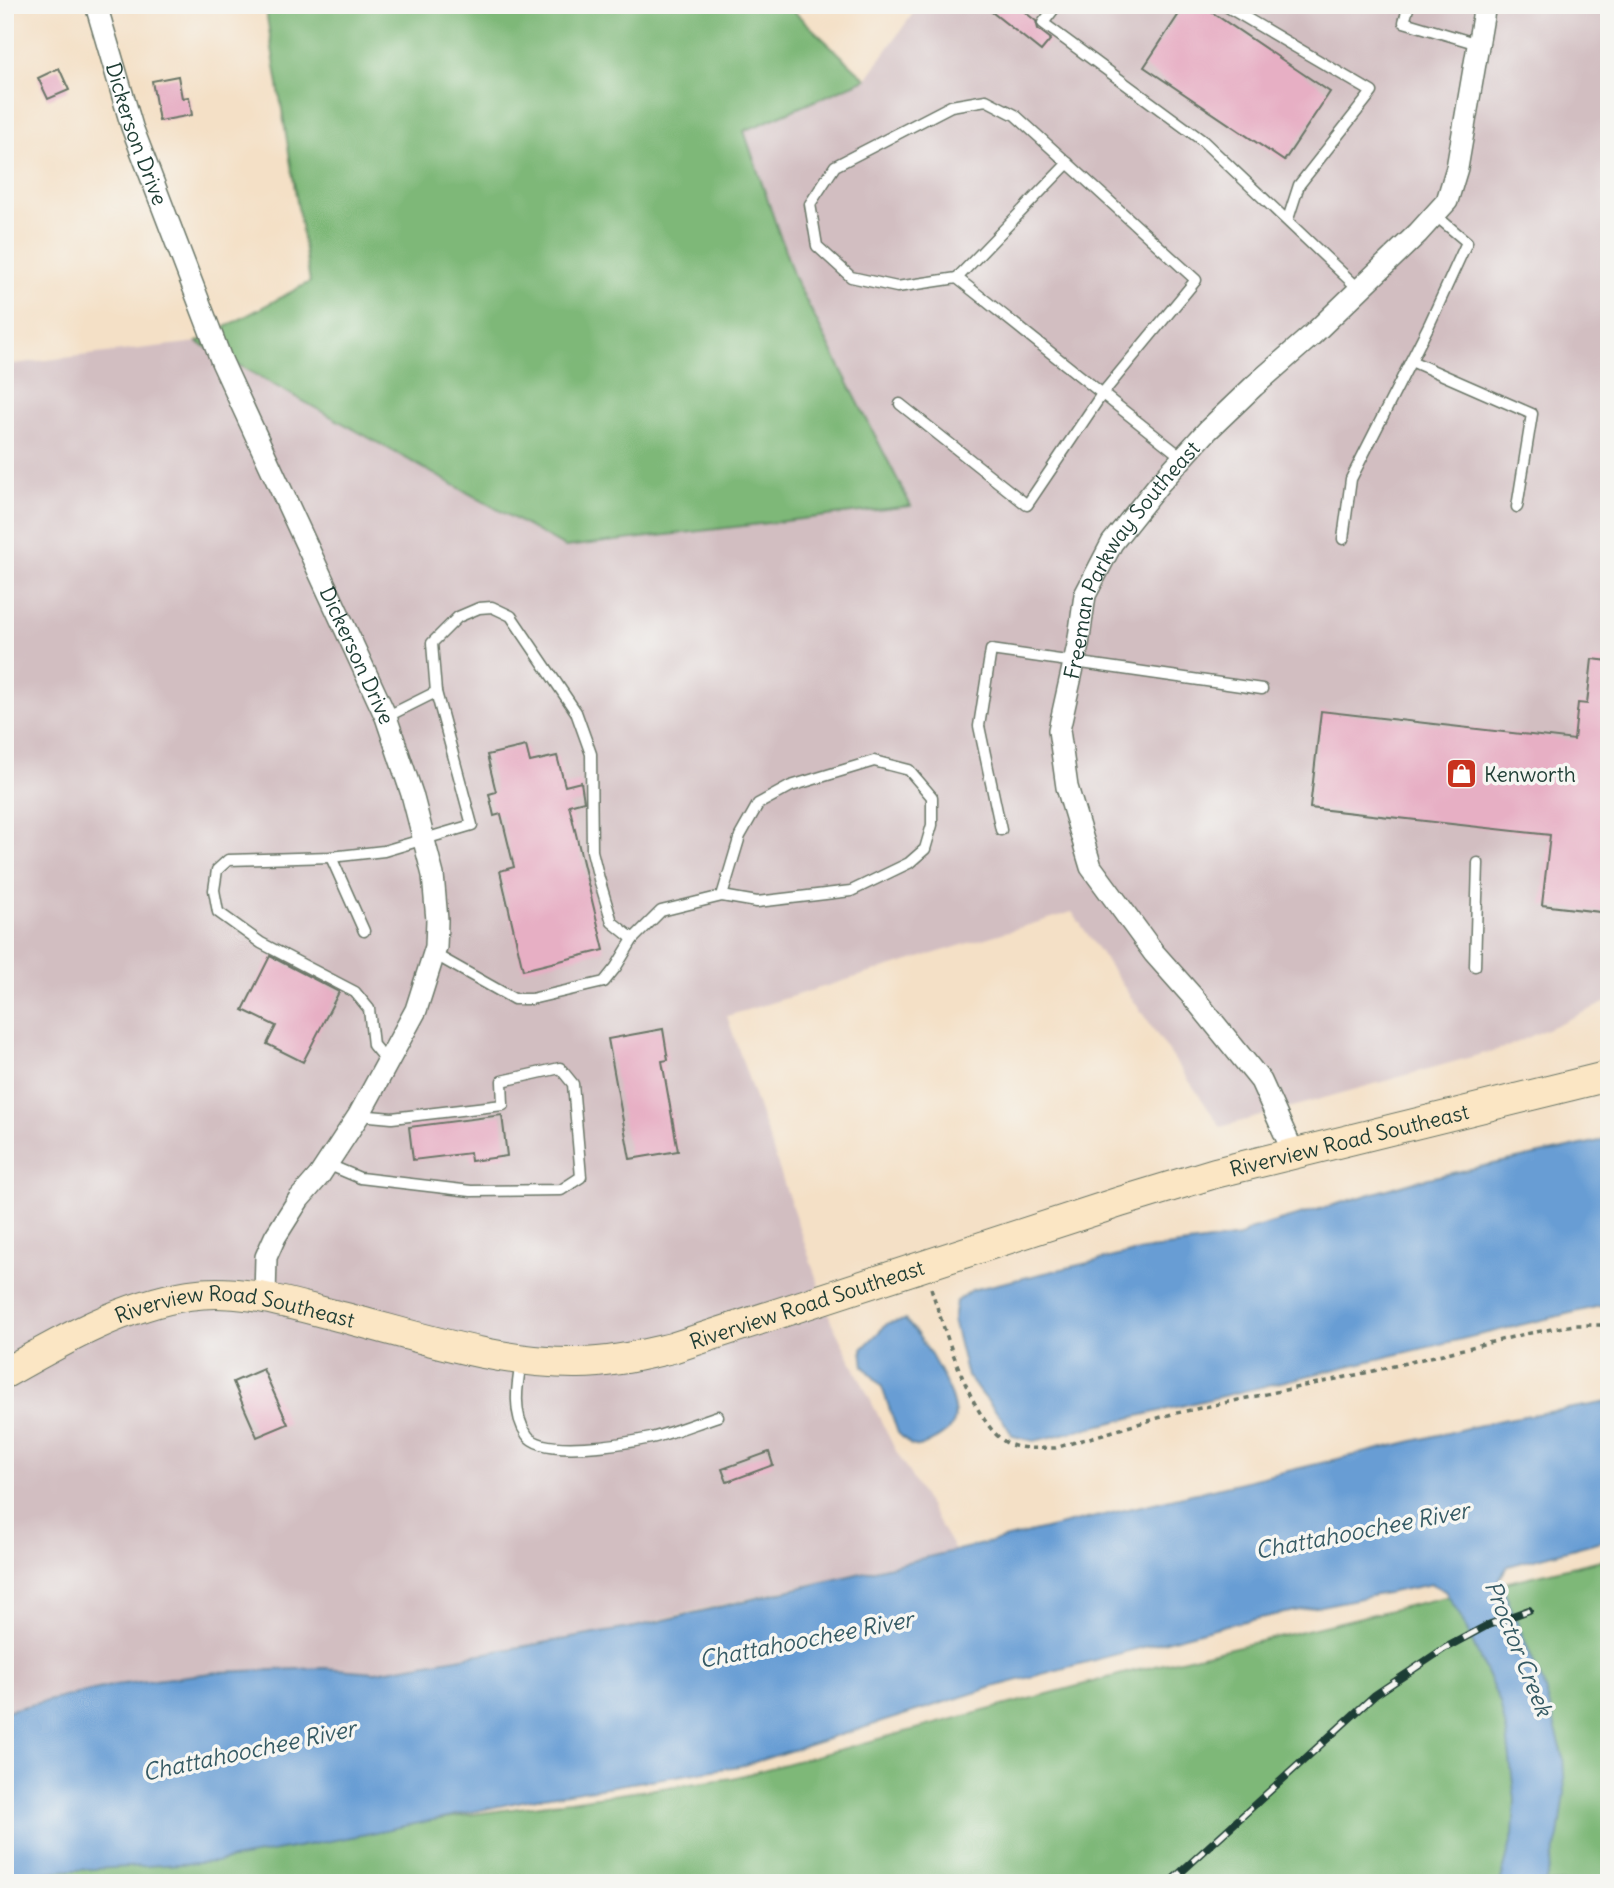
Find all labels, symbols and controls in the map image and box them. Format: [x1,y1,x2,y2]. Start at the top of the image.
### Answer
street label: Dickerson Drive [100,59,174,209]
street label: Freeman Parkway Southeast [1057,435,1205,681]
street label: Dickerson Drive [314,582,401,728]
shop icon: Kenworth [1444,757,1478,791]
place label: Kenworth [1484,761,1576,788]
street label: Riverview Road Southeast [1227,1098,1471,1182]
street label: Riverview Road Southeast [686,1253,927,1355]
street label: Riverview Road Southeast [111,1279,358,1333]
water label: Chattahoochee River [1253,1495,1474,1565]
water label: Proctor Creek [1479,1576,1560,1721]
water label: Chattahoochee River [697,1604,918,1674]
water label: Chattahoochee River [140,1713,361,1787]

